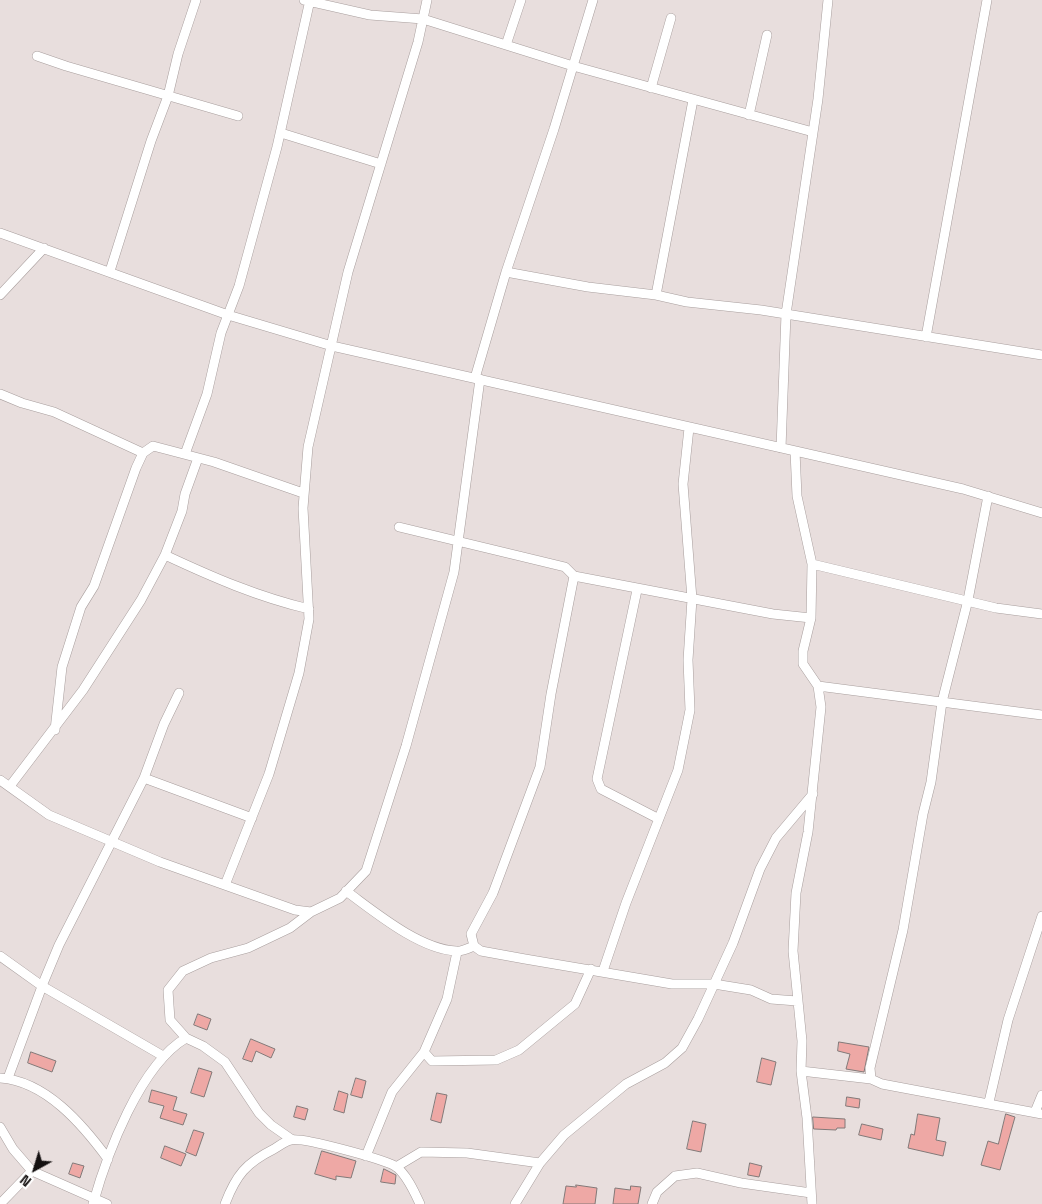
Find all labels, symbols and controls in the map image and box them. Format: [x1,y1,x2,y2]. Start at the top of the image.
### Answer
north arrow [10,1144,60,1194]
text: N [16,1171,35,1191]

